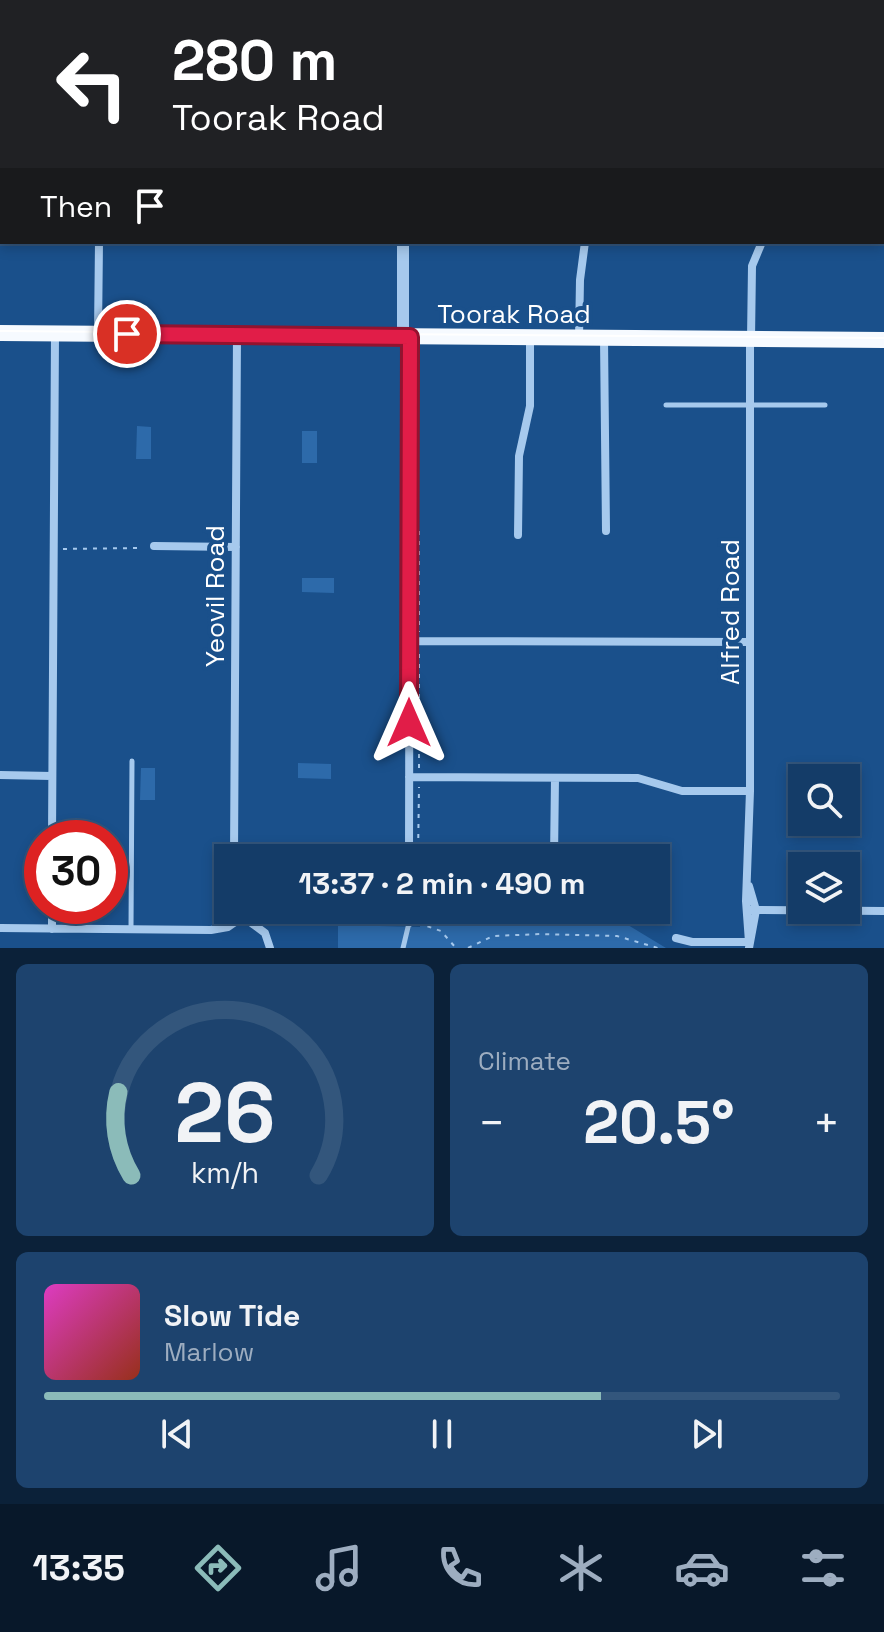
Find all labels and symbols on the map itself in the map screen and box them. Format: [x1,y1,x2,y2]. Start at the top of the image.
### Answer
street label: Toorak Road [437,297,591,331]
pin [93,300,161,368]
street label: Yeovil Road [198,525,232,667]
street label: Alfred Road [713,539,747,685]
position arrow [367,681,451,765]
speed limit sign: 30 [24,820,128,924]

